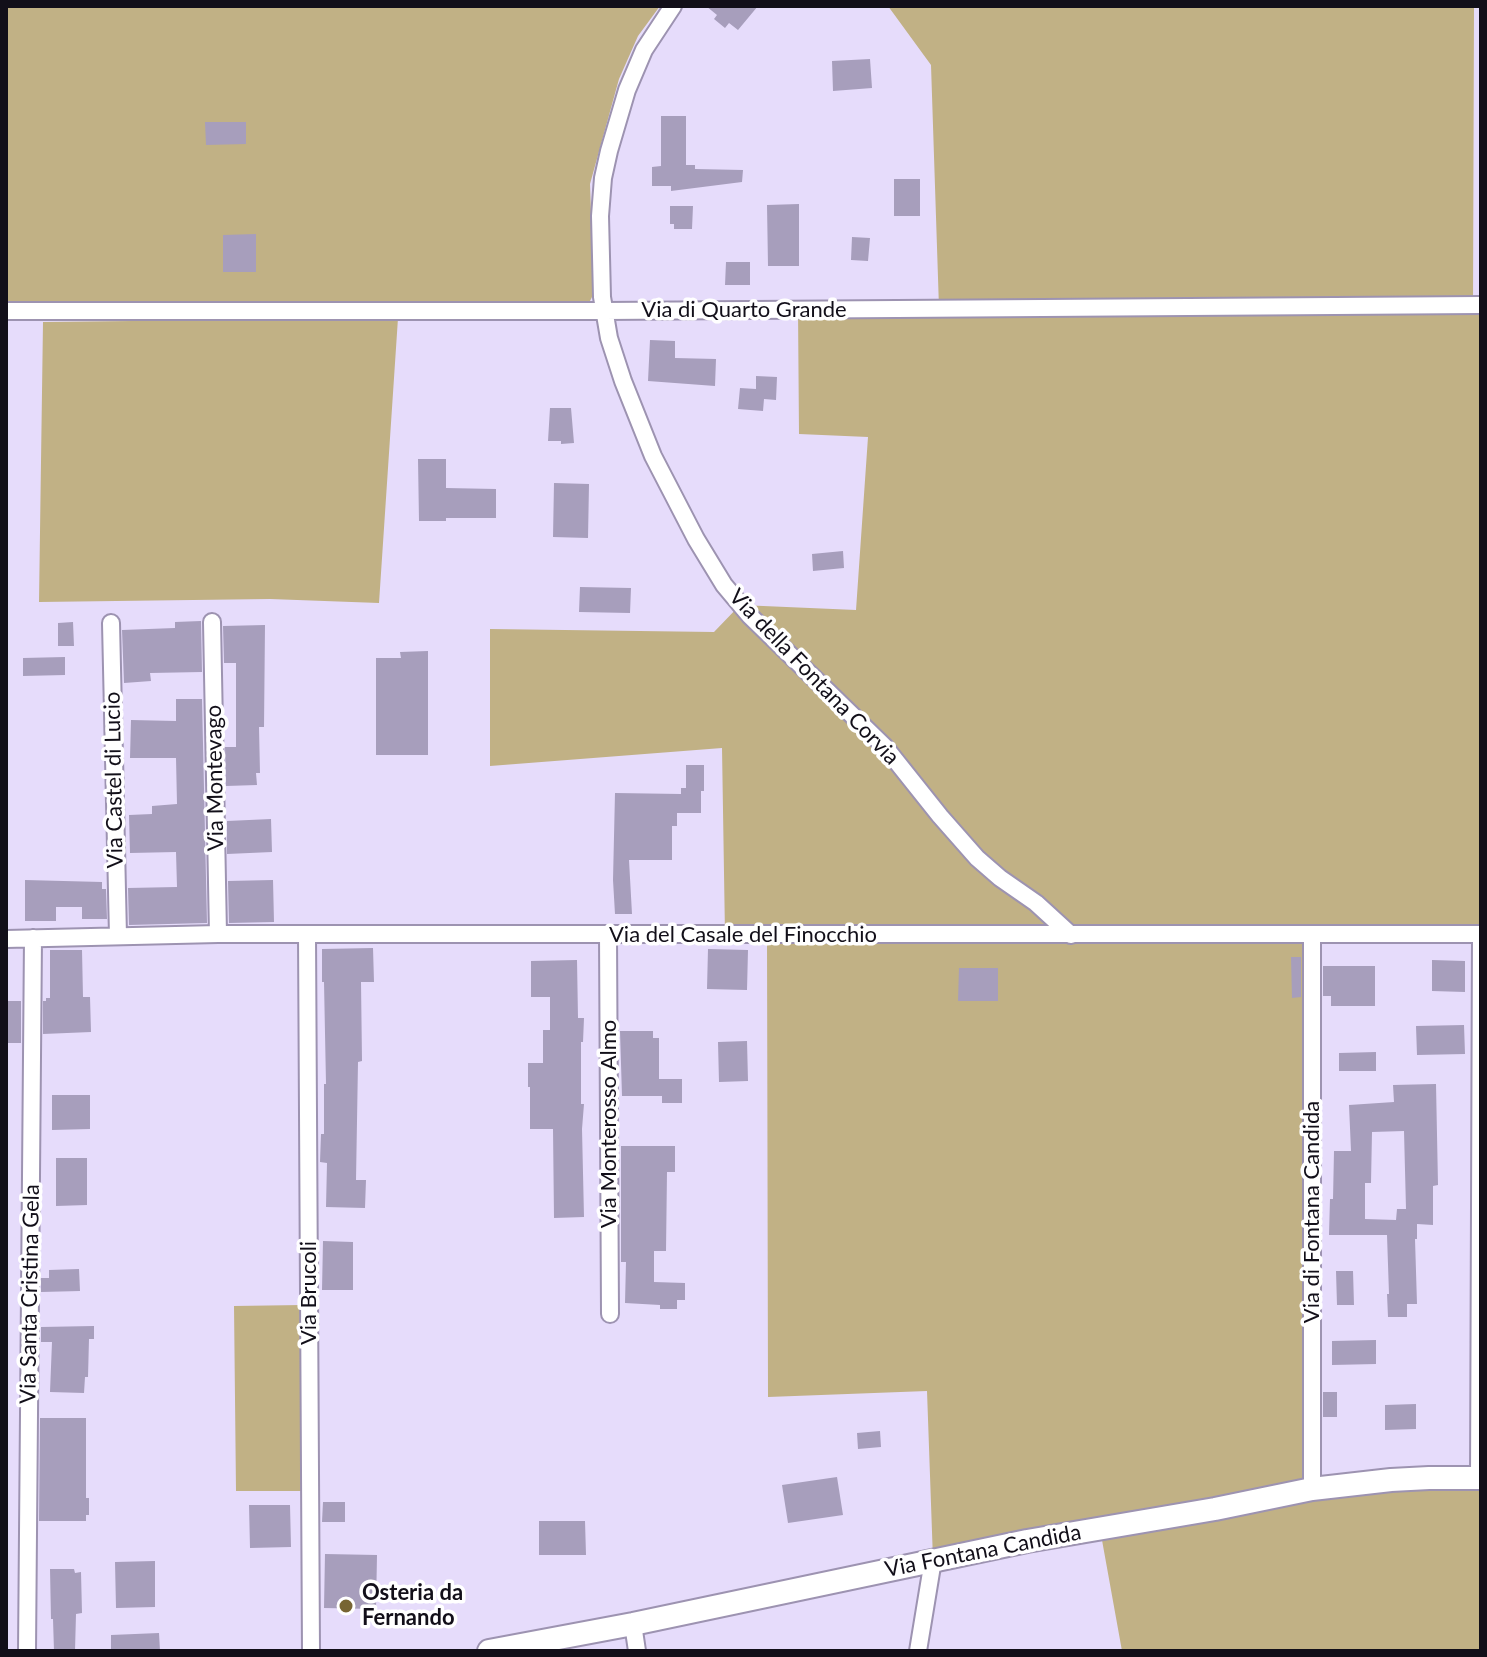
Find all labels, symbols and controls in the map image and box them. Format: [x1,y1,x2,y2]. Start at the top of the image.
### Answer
street label: Via di Quarto Grande [641,297,847,323]
street label: Via della Fontana Corvia [723,584,905,770]
street label: Via Castel di Lucio [99,691,129,869]
street label: Via Montevago [201,705,229,851]
street label: Via del Casale del Finocchio [609,922,877,948]
street label: Via Monterosso Almo [596,1020,622,1228]
street label: Via di Fontana Candida [1299,1101,1325,1323]
street label: Via Santa Cristina Gela [15,1184,45,1404]
street label: Via Brucoli [296,1241,322,1345]
street label: Via Fontana Candida [883,1519,1083,1583]
place label: Osteria da Fernando [362,1580,463,1632]
marker: Osteria da Fernando [337,1597,355,1615]

